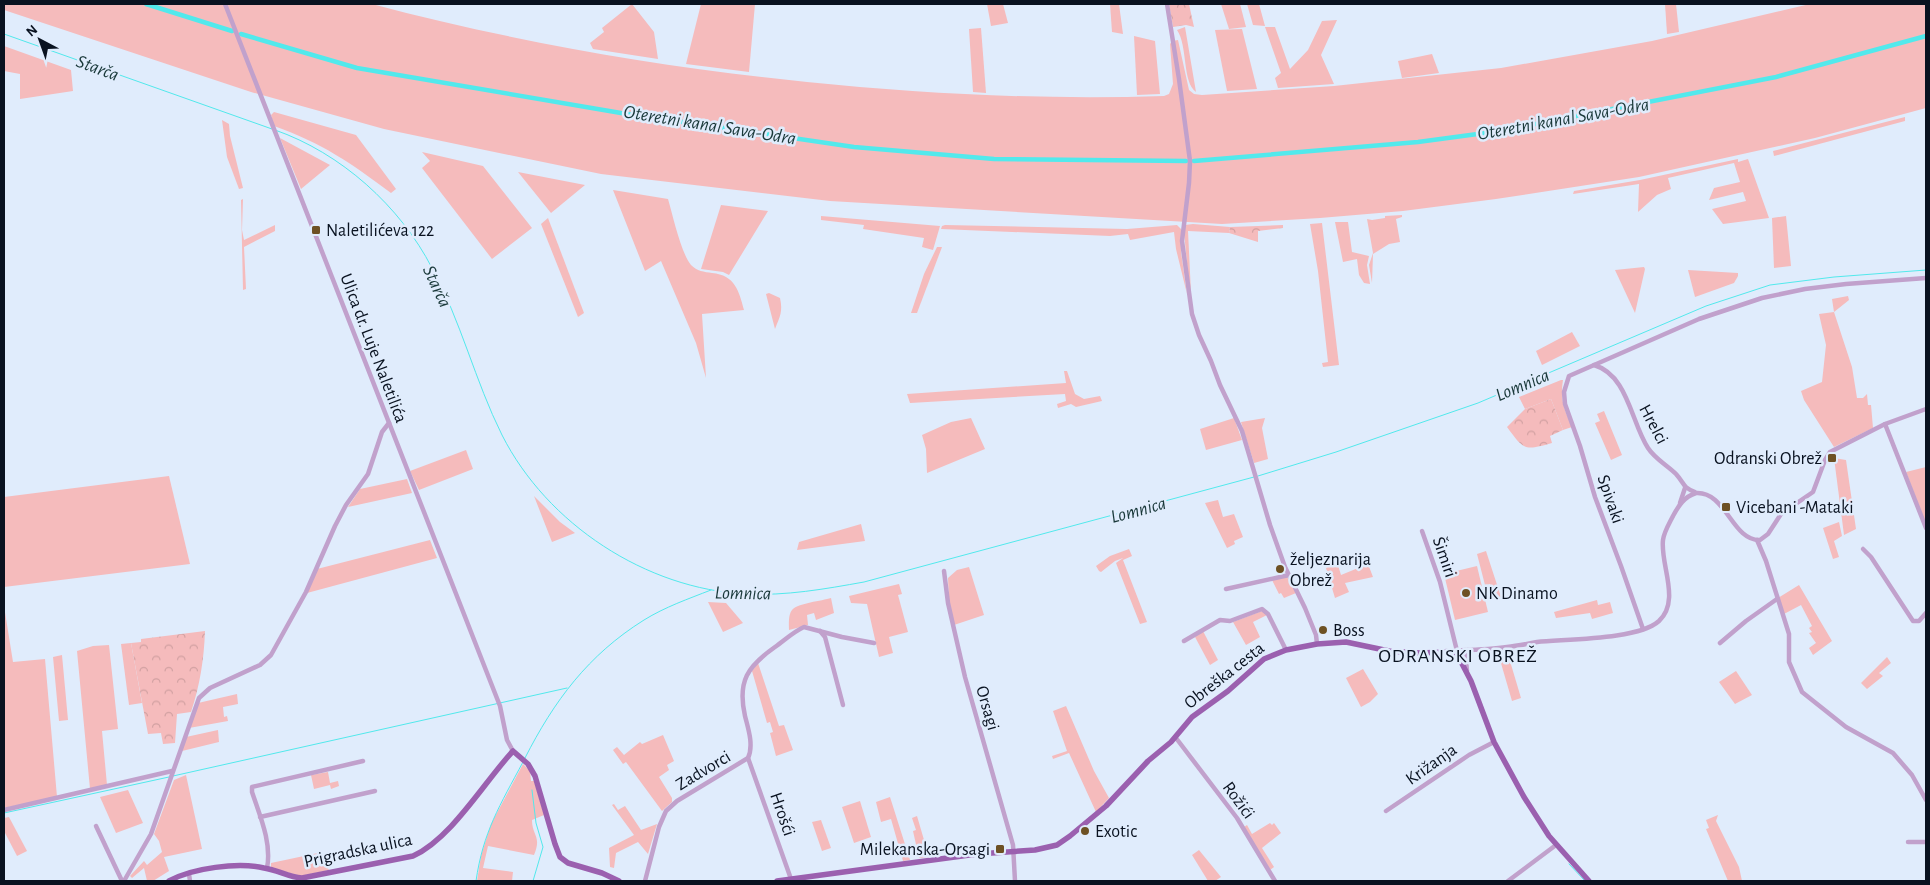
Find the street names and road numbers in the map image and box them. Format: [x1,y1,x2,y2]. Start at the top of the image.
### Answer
street label: Ulica dr. Luje Naletilića [336,271,410,426]
street label: Hrelci [1635,402,1671,447]
street label: Spivaki [1593,473,1627,526]
street label: Šimiri [1429,534,1462,580]
street label: Obreška cesta [1181,639,1268,713]
street label: Orsagi [972,684,1002,733]
street label: Križanja [1403,741,1460,789]
street label: Zadvorci [673,748,734,794]
street label: Rožići [1219,779,1258,822]
street label: Hrošći [766,790,798,838]
street label: Prigradska ulica [302,831,414,871]

